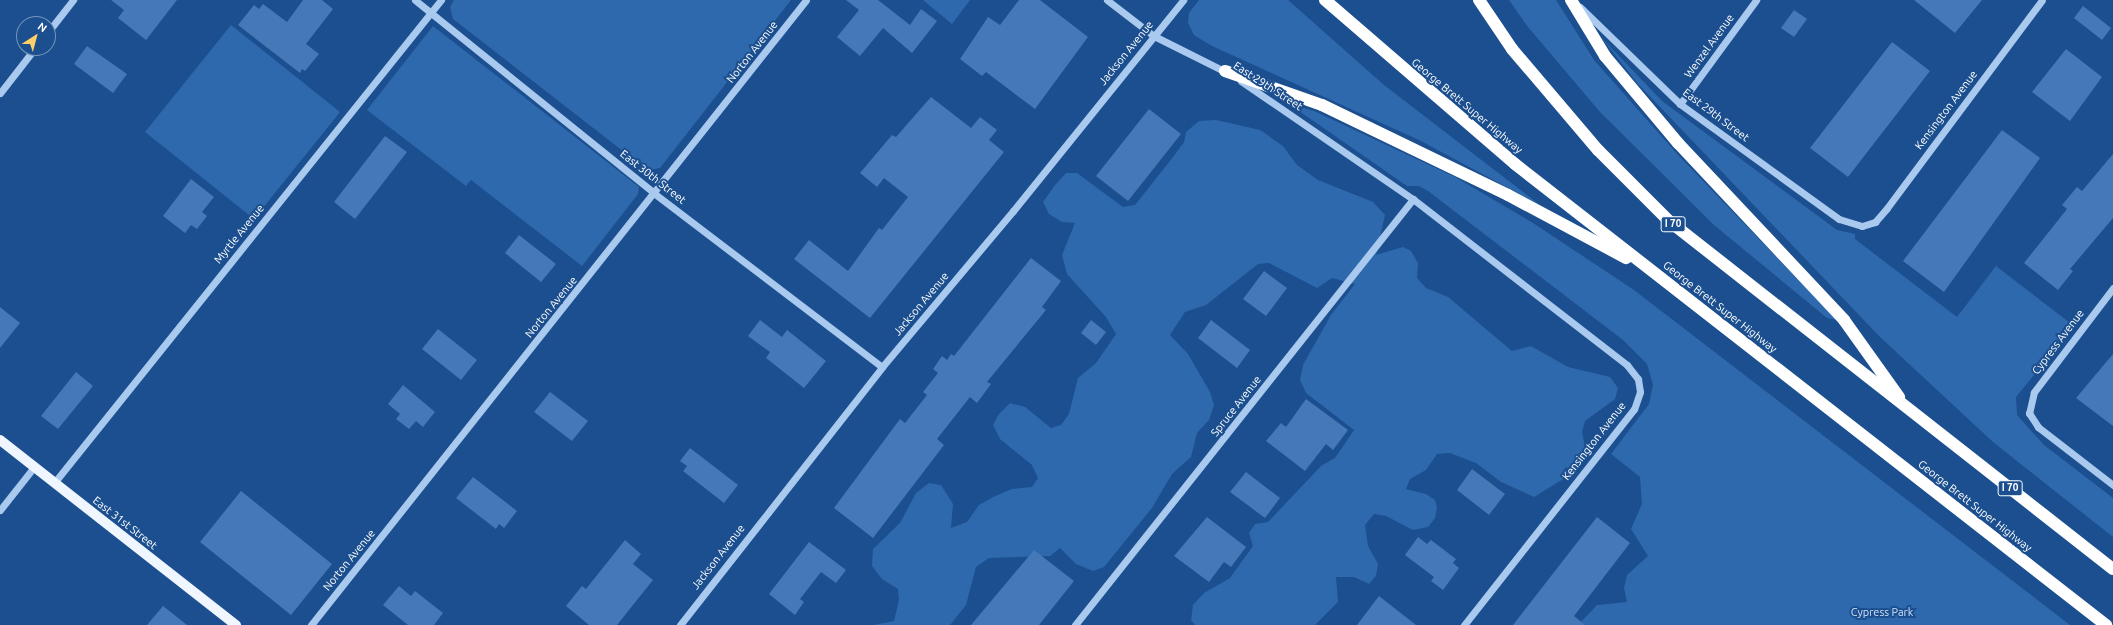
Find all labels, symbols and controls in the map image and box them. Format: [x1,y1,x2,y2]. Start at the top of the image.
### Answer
street label: Wenzel Avenue [1681,11,1737,81]
north arrow [16,16,56,56]
street label: Norton Avenue [724,18,780,86]
street label: Jackson Avenue [1096,18,1156,88]
text: N [36,20,49,34]
street label: George Brett Super Highway [1409,56,1525,156]
street label: East 29th Street [1231,59,1305,113]
street label: Kensington Avenue [1912,68,1980,152]
street label: East 29th Street [1680,86,1752,144]
street label: East 30th Street [618,147,688,207]
street label: Myrtle Avenue [211,202,267,266]
road number: I 70 [1660,216,1686,232]
street label: George Brett Super Highway [1660,258,1780,356]
street label: Jackson Avenue [891,270,951,338]
street label: Norton Avenue [522,274,580,340]
street label: Cypress Avenue [2029,307,2087,377]
street label: Spruce Avenue [1208,373,1264,439]
street label: Kensington Avenue [1559,399,1629,483]
street label: George Brett Super Highway [1915,457,2035,555]
road number: I 70 [1997,480,2023,496]
street label: East 31st Street [90,494,160,552]
street label: Jackson Avenue [689,522,747,592]
street label: Norton Avenue [320,527,378,593]
park label: Cypress Park [1851,605,1913,619]

